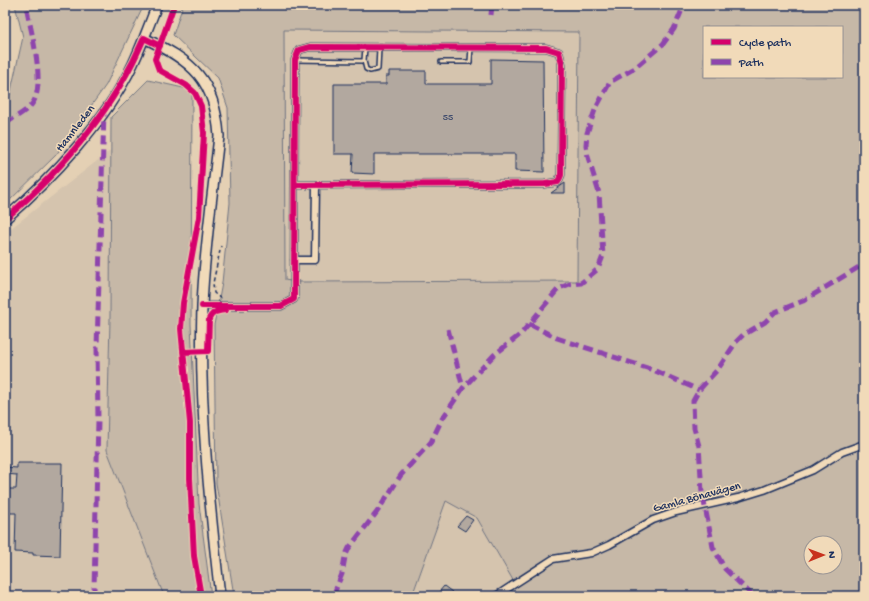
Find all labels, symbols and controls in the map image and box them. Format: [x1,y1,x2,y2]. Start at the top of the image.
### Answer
legend [703,26,843,78]
text: Cycle path [739,37,792,51]
text: Path [738,57,764,71]
street label: Hamnleden [53,103,99,155]
house number: 55 [443,112,453,124]
street label: Gamla Bönavägen [652,479,743,516]
north arrow [803,535,843,575]
text: N [825,551,837,559]

